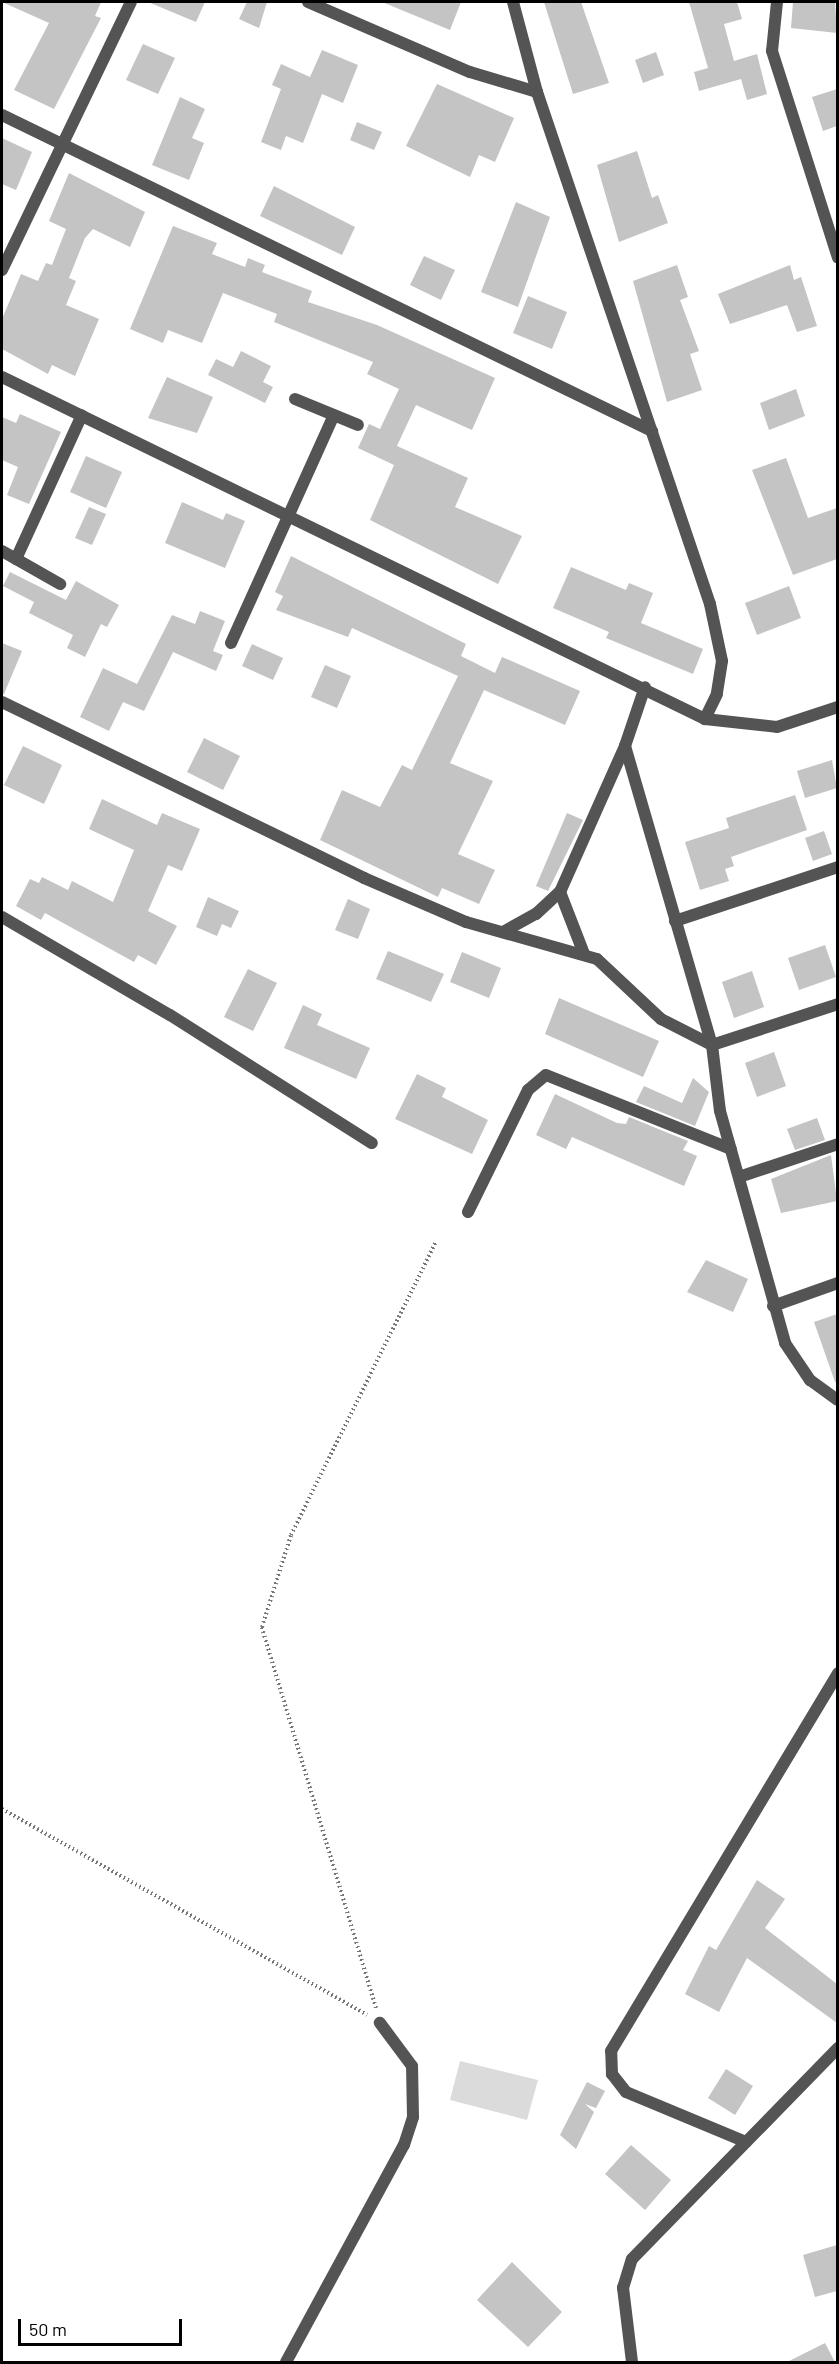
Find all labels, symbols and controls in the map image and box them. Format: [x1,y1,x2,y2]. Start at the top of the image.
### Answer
scale bar [21,2307,184,2345]
text: 50 m [29,2318,67,2340]

